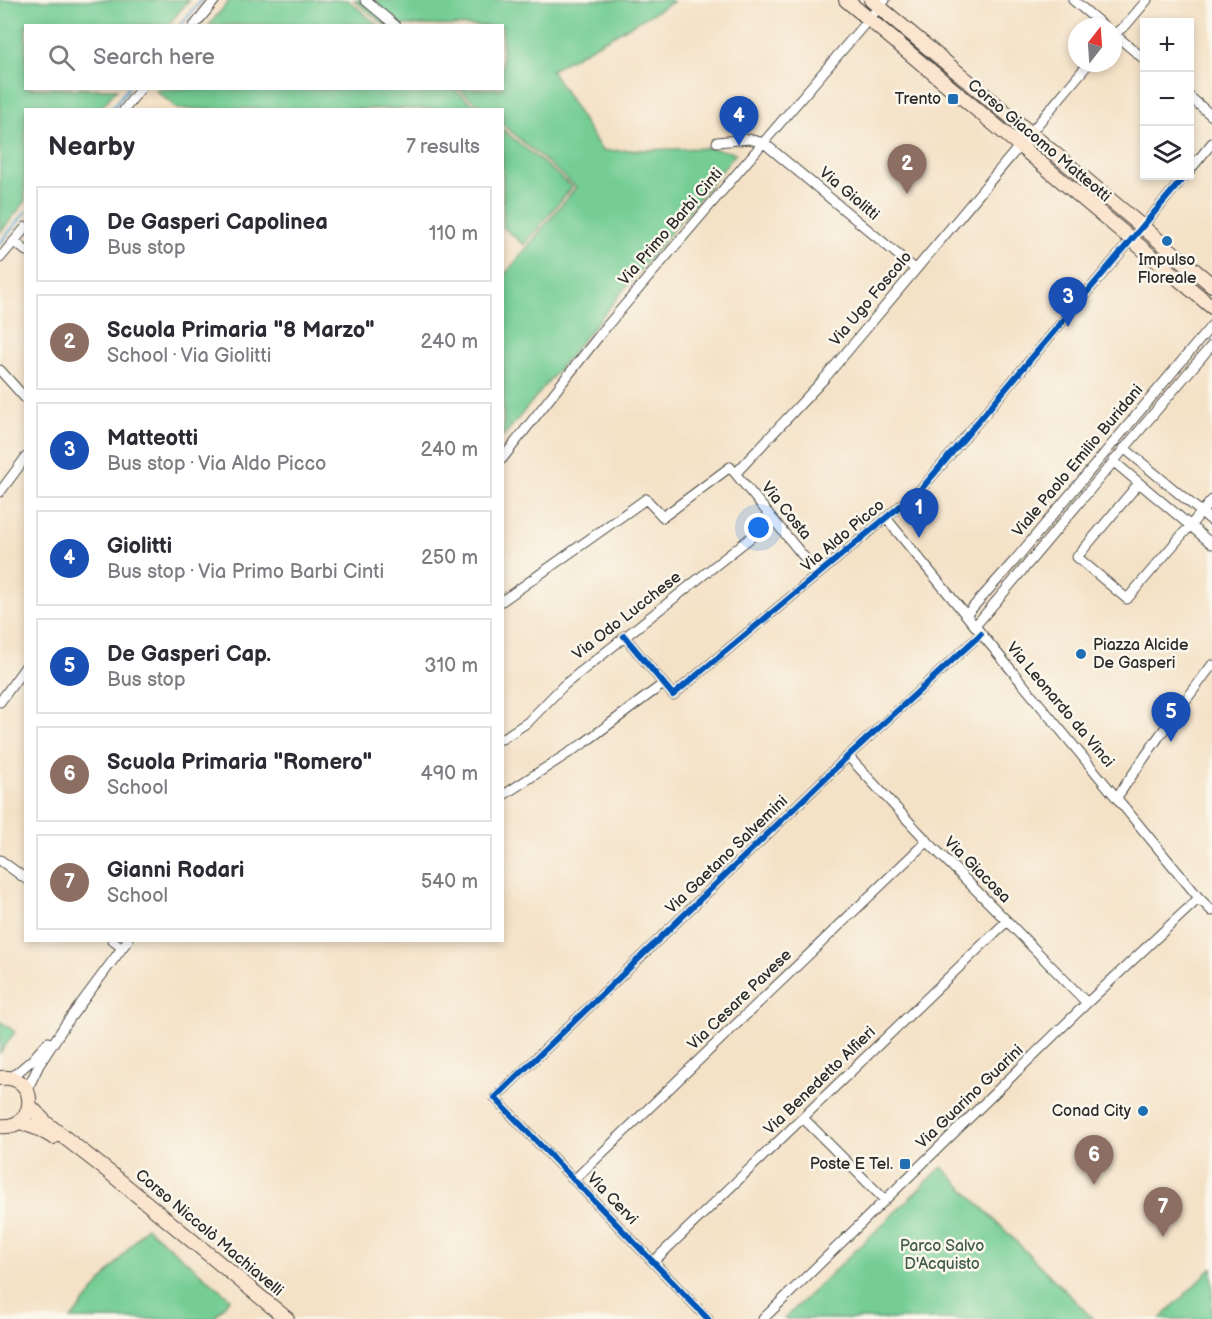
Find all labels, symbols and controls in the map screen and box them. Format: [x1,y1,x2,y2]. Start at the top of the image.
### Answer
north arrow [1068,18,1122,72]
map controls [1140,18,1194,180]
button: + [1140,18,1194,72]
search box [24,24,504,90]
icon: search [45,41,78,74]
text: Search here [93,44,215,71]
button: − [1140,72,1194,126]
street label: Corso Giacomo Matteotti [964,76,1114,206]
place label: Trento [895,90,941,109]
marker: Trento [946,92,960,106]
pin: 4 [720,96,758,146]
button: layers [1140,126,1194,180]
text: Nearby [48,132,135,163]
text: 7 results [406,135,480,159]
pin: 2 [888,144,926,194]
street label: Via Giolitti [815,163,883,225]
street label: Via Primo Barbi Cinti [615,165,727,289]
text: De Gasperi Capolinea [107,209,328,236]
text: 1 [65,222,74,246]
text: 110 m [429,222,478,246]
marker: Impulso Floreale [1160,234,1174,248]
text: Bus stop [107,236,186,260]
street label: Via Ugo Foscolo [826,248,916,350]
place label: Impulso Floreale [1137,251,1197,288]
pin: 3 [1048,278,1088,327]
text: Scuola Primaria "8 Marzo" [107,317,375,344]
text: 2 [64,330,75,354]
text: 240 m [421,330,478,354]
text: School · Via Giolitti [107,344,271,368]
street label: Viale Paolo Emilio Buridani [1009,381,1147,541]
text: Matteotti [107,425,198,452]
text: 3 [64,438,75,462]
text: 240 m [421,438,478,462]
text: Bus stop · Via Aldo Picco [107,452,326,476]
street label: Via Costa [757,478,815,544]
pin: 1 [900,488,938,538]
street label: Via Aldo Picco [798,496,888,576]
your location [744,513,773,542]
text: Giolitti [107,533,172,560]
text: 4 [64,546,75,570]
text: 250 m [421,546,478,570]
text: Bus stop · Via Primo Barbi Cinti [107,560,384,584]
street label: Via Odo Lucchese [569,567,685,664]
place label: Piazza Alcide De Gasperi [1093,636,1189,673]
street label: Via Leonardo da Vinci [1002,639,1118,771]
text: De Gasperi Cap. [107,641,271,668]
marker: Piazza Alcide De Gasperi [1074,647,1088,661]
text: 5 [64,654,75,678]
text: 310 m [424,654,478,678]
text: Bus stop [107,668,186,692]
pin: 5 [1152,692,1190,742]
text: Scuola Primaria "Romero" [107,749,372,776]
text: 6 [63,762,76,786]
text: 490 m [421,762,478,786]
text: School [107,776,168,800]
street label: Via Gaetano Salvemini [662,792,792,918]
street label: Via Giacosa [940,833,1014,907]
text: Gianni Rodari [107,857,244,884]
text: 7 [64,870,75,894]
text: 540 m [421,870,478,894]
text: School [107,884,168,908]
street label: Via Cesare Pavese [684,945,796,1054]
street label: Via Benedetto Alfieri [760,1023,880,1139]
street label: Via Guarino Guarini [913,1041,1027,1153]
place label: Conad City [1052,1102,1132,1121]
marker: Conad City [1136,1104,1150,1118]
pin: 6 [1074,1136,1114,1185]
place label: Poste E Tel. [810,1155,893,1174]
marker: Poste E Tel. [898,1157,912,1171]
street label: Corso Niccolò Machiavelli [131,1166,287,1300]
street label: Via Cervi [583,1169,641,1229]
pin: 7 [1144,1188,1182,1237]
park label: Parco Salvo D'Acquisto [900,1237,984,1274]

